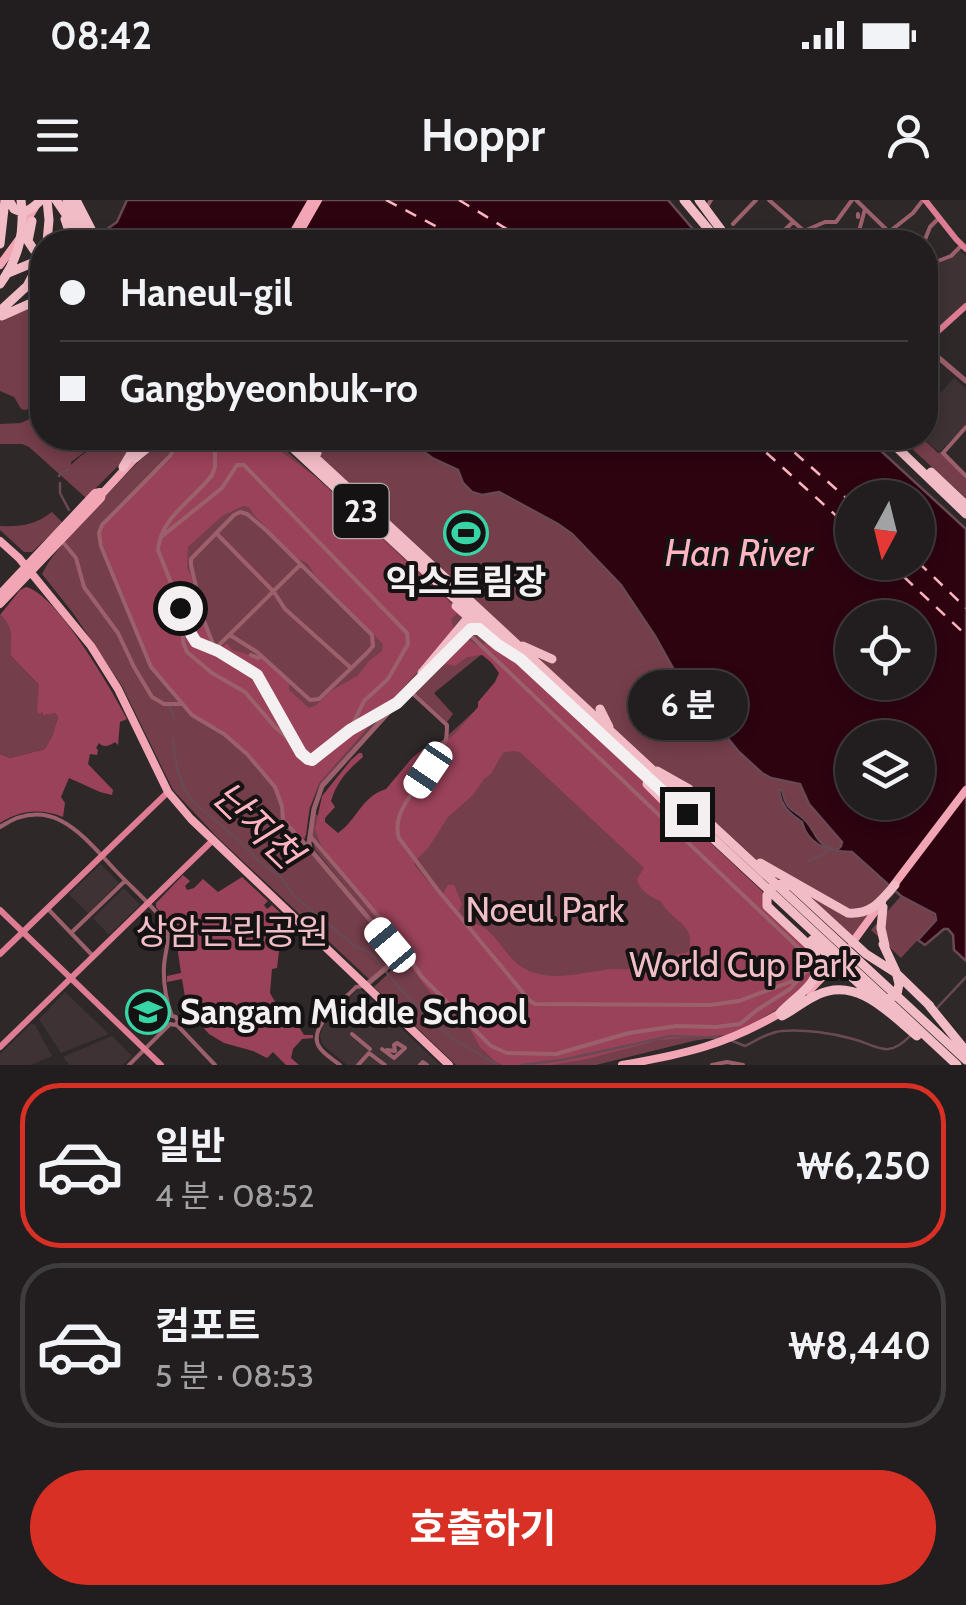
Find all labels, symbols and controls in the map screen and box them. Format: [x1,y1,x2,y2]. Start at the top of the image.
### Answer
text: 08:42 [50,12,152,59]
icon: menu [30,108,85,163]
text: Hoppr [421,108,545,162]
icon: person [881,108,936,163]
text: Haneul-gil [120,269,293,316]
text: Gangbyeonbuk-ro [120,365,418,412]
north arrow [835,480,935,580]
map controls [835,480,935,820]
road number: 23 [334,484,388,538]
sports icon: 익스트림장 [443,510,489,556]
water label: Han River [665,529,815,576]
place label: 익스트림장 [385,560,547,603]
route start [158,586,203,631]
button: locate [835,600,935,700]
callout: 6 분 [627,669,747,739]
text: 6 분 [661,685,715,724]
button: layers [835,720,935,820]
car [399,737,457,803]
water label: 난지천 [203,771,314,881]
route end [665,792,710,837]
park label: Noeul Park [466,888,625,931]
park label: 상암근린공원 [135,910,329,953]
car [359,912,421,978]
park label: World Cup Park [629,943,857,986]
school or university icon: Sangam Middle School [125,989,171,1035]
place label: Sangam Middle School [180,990,527,1033]
icon: car [35,1121,125,1211]
text: 일반 [155,1122,225,1169]
text: ₩6,250 [797,1142,931,1189]
text: 4 분 · 08:52 [155,1176,315,1215]
icon: car [35,1301,125,1391]
text: 컴포트 [155,1302,260,1349]
text: ₩8,440 [788,1322,931,1369]
text: 5 분 · 08:53 [155,1356,314,1395]
button: 호출하기 [30,1470,936,1585]

